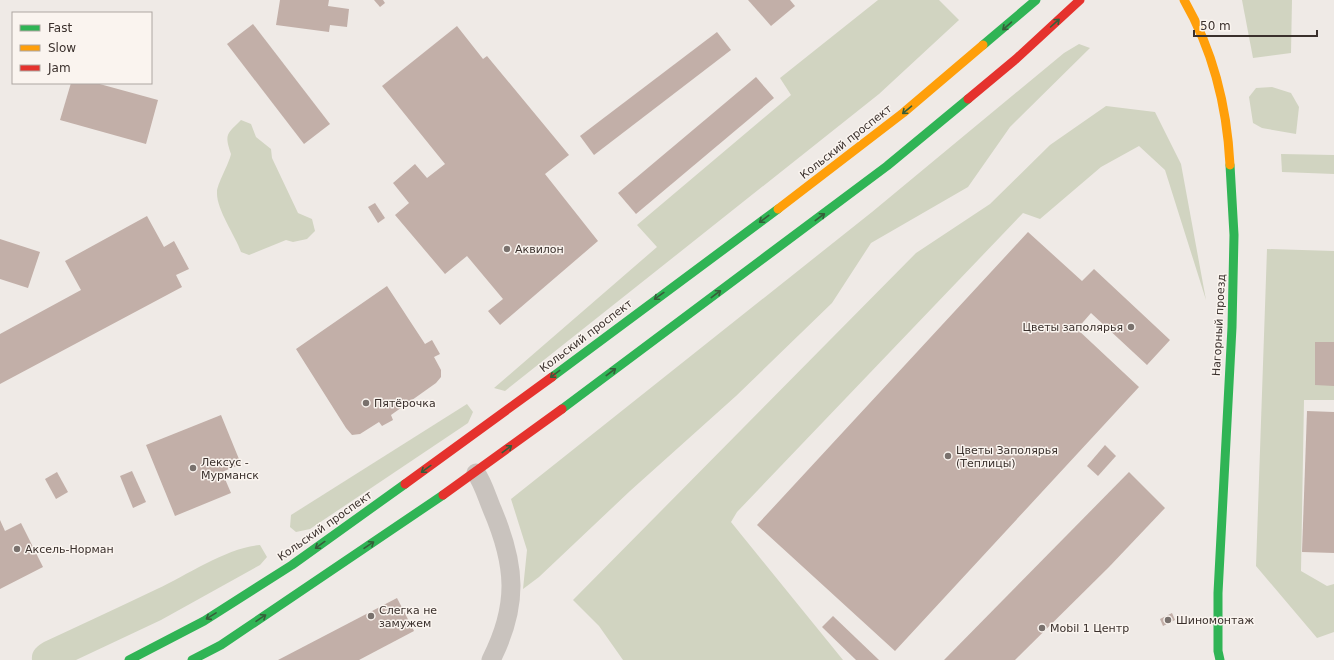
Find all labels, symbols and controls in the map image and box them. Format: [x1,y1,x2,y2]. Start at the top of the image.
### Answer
legend [12,12,152,84]
scale bar [1194,12,1317,38]
one-way arrow [1050,19,1060,28]
text: 50 m [1200,19,1231,33]
text: Fast [48,21,72,35]
one-way arrow [1001,21,1012,30]
text: Slow [48,41,76,55]
text: Jam [47,61,71,75]
street label: Кольский проспект [798,102,895,182]
one-way arrow [902,105,913,114]
one-way arrow [814,212,825,221]
one-way arrow [759,215,770,223]
place label: Аквилон [515,243,564,256]
marker: Аквилон [502,244,512,254]
street label: Нагорный проезд [1210,273,1228,376]
one-way arrow [710,290,721,298]
one-way arrow [654,292,665,300]
street label: Кольский проспект [537,297,635,375]
place label: Цветы заполярья [1022,321,1123,334]
marker: Цветы заполярья [1126,322,1136,332]
one-way arrow [606,368,617,376]
one-way arrow [550,370,561,378]
place label: Пятёрочка [374,397,436,410]
marker: Пятёрочка [361,398,371,408]
place label: Цветы Заполярья (Теплицы) [956,444,1058,470]
one-way arrow [502,445,513,453]
marker: Цветы Заполярья (Теплицы) [943,451,953,461]
place label: Лексус - Мурманск [201,456,259,482]
marker: Лексус - Мурманск [188,463,198,473]
one-way arrow [420,464,431,473]
street label: Кольский проспект [275,488,375,564]
one-way arrow [315,541,326,549]
one-way arrow [363,541,374,549]
place label: Аксель-Норман [25,543,114,556]
marker: Аксель-Норман [12,544,22,554]
place label: Слегка не замужем [379,604,437,630]
marker: Слегка не замужем [366,611,376,621]
one-way arrow [206,612,217,620]
one-way arrow [256,614,267,622]
place label: Шиномонтаж [1176,614,1254,627]
marker: Шиномонтаж [1163,615,1173,625]
place label: Mobil 1 Центр [1050,622,1129,635]
marker: Mobil 1 Центр [1037,623,1047,633]

